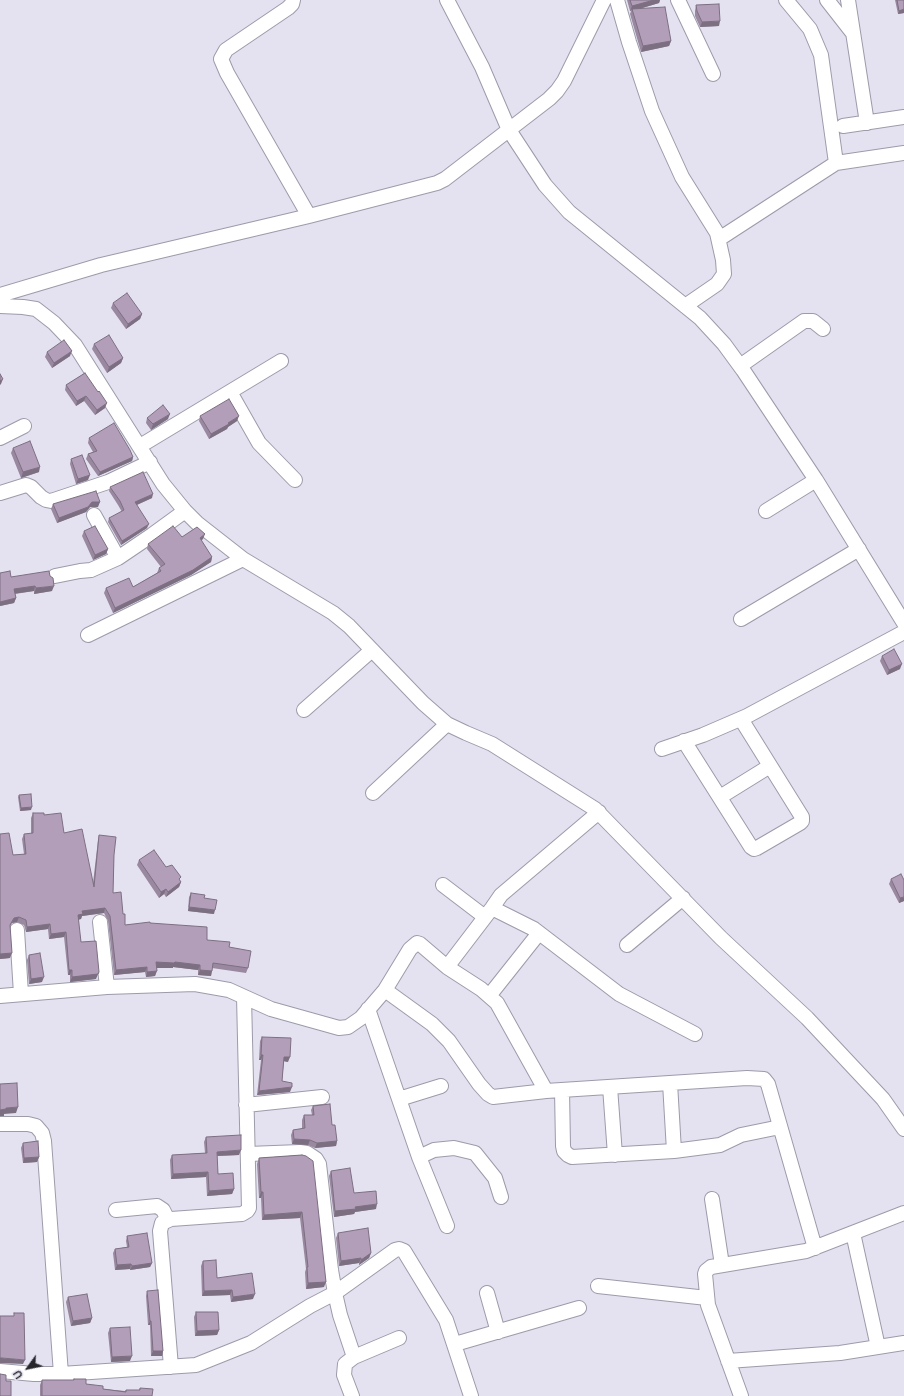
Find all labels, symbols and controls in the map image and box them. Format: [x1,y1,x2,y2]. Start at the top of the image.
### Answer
north arrow [8,1348,48,1388]
text: U [10,1367,26,1382]

